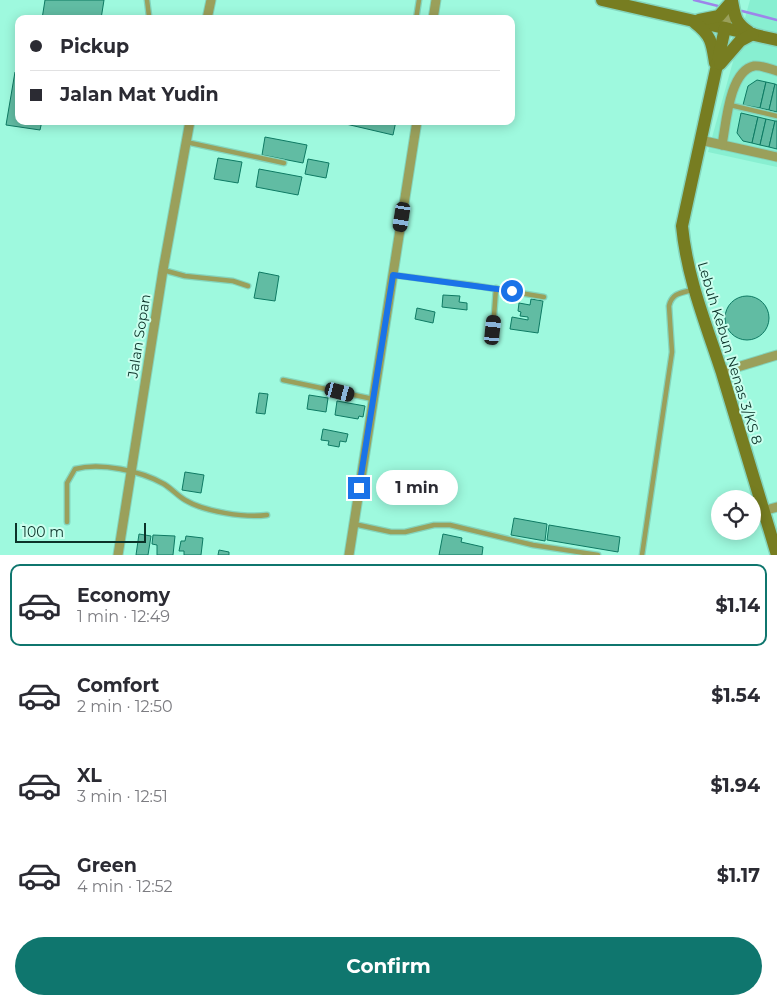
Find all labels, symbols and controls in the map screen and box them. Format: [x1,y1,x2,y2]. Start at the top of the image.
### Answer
text: Pickup [60,35,129,58]
text: Jalan Mat Yudin [60,83,219,106]
car [392,201,411,233]
street label: Lebuh Kebun Nenas 3/KS 8 [694,259,766,447]
route start [501,280,523,302]
street label: Jalan Sopan [123,293,155,380]
car [483,314,502,346]
car [323,381,356,403]
callout: 1 min [376,470,459,506]
route end [348,477,370,499]
text: 1 min [395,478,439,497]
map controls [711,490,761,540]
button: locate [711,490,761,540]
scale bar [15,520,146,543]
text: 100 m [22,523,64,541]
icon: car [17,583,62,628]
text: Economy [77,584,170,607]
text: $1.14 [715,594,760,617]
text: 1 min · 12:49 [77,607,170,626]
icon: car [17,673,62,718]
text: Comfort [77,674,159,697]
text: $1.54 [711,684,760,707]
text: 2 min · 12:50 [77,697,173,716]
icon: car [17,763,62,808]
text: XL [77,764,102,787]
text: $1.94 [710,774,760,797]
text: 3 min · 12:51 [77,787,168,806]
icon: car [17,853,62,898]
text: Green [77,854,137,877]
text: $1.17 [717,864,760,887]
text: 4 min · 12:52 [77,877,173,896]
button: Confirm [15,937,762,995]

